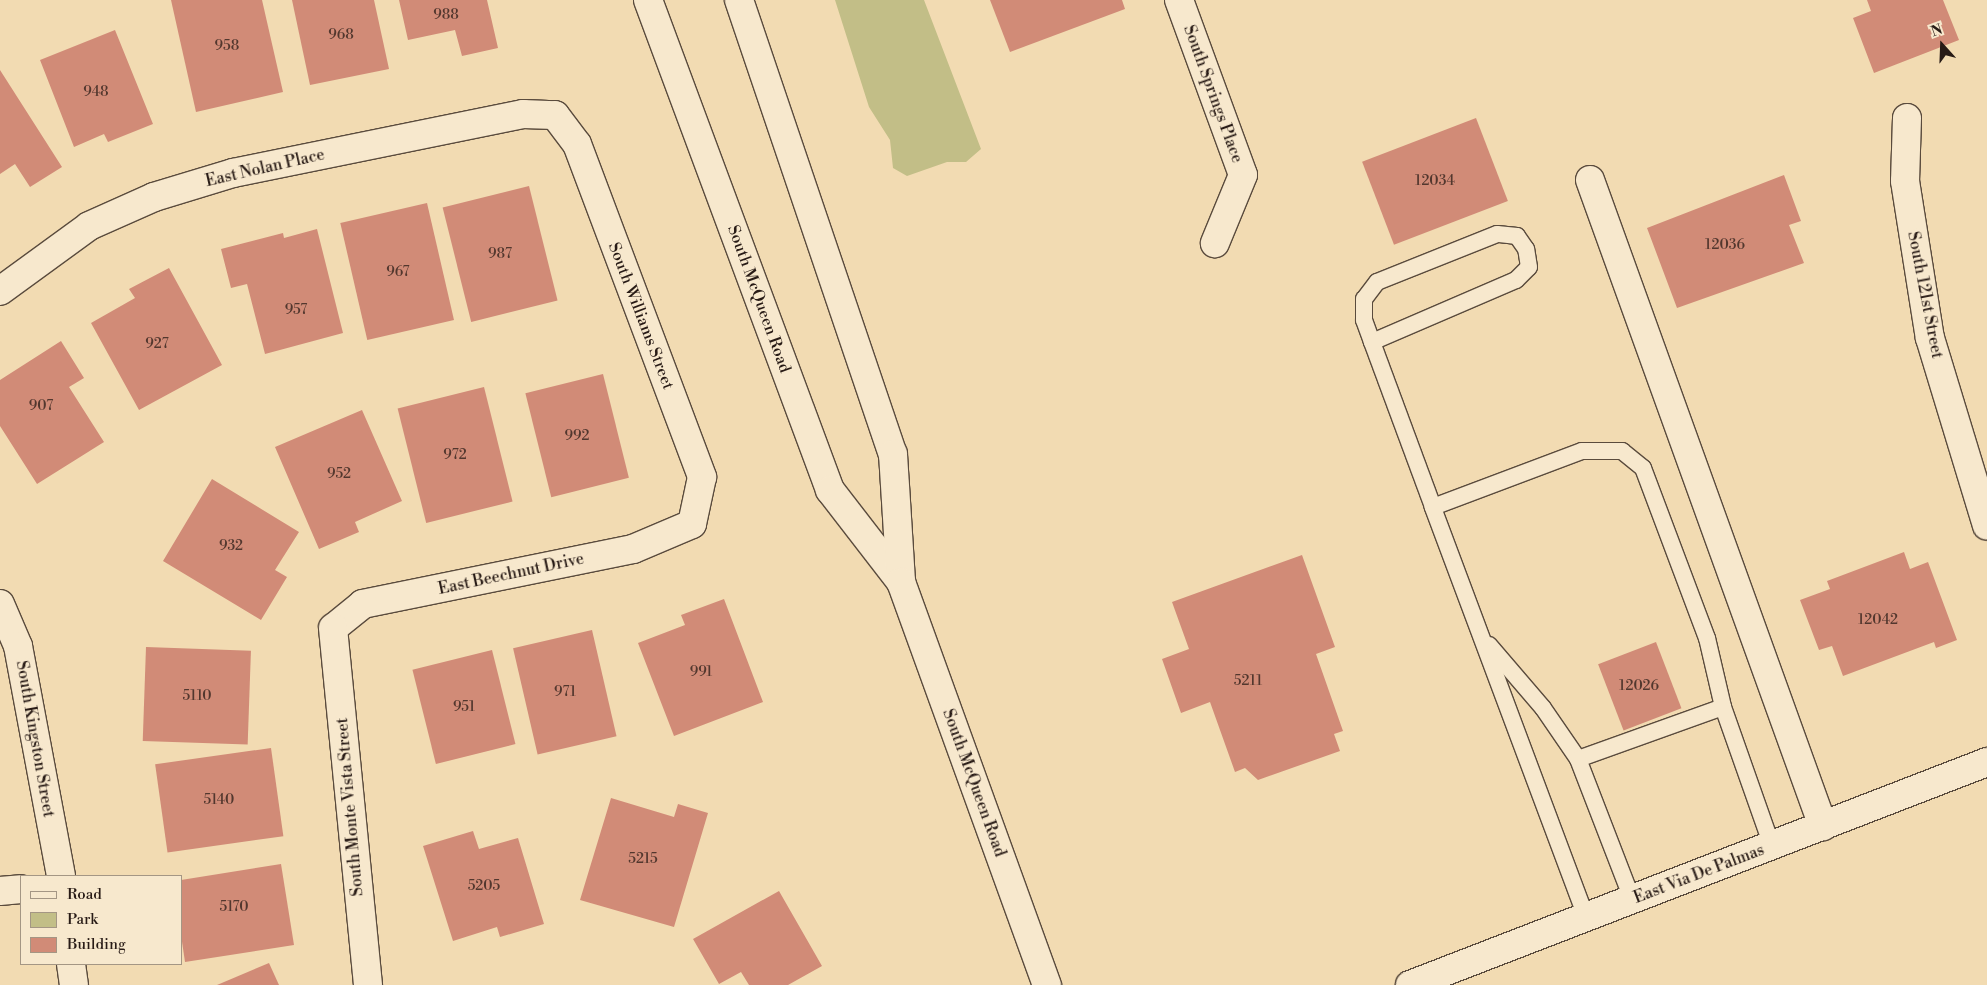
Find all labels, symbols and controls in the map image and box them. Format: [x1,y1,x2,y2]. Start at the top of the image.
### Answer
house number: 988 [433,7,459,23]
north arrow [1917,20,1967,70]
text: N [1929,21,1945,41]
street label: South Springs Place [1179,23,1247,165]
house number: 968 [328,27,354,43]
house number: 958 [215,38,239,54]
house number: 948 [83,84,109,100]
street label: East Nolan Place [204,145,326,191]
house number: 12034 [1415,173,1455,189]
street label: South McQueen Road [723,222,795,376]
street label: South 121st Street [1903,230,1947,360]
house number: 12036 [1705,237,1745,253]
street label: South Williams Street [604,240,678,392]
house number: 987 [488,246,512,262]
house number: 967 [386,264,410,280]
house number: 957 [285,302,307,318]
house number: 927 [145,336,169,352]
house number: 907 [29,398,53,414]
house number: 992 [565,428,589,444]
house number: 972 [443,447,467,463]
house number: 952 [327,466,351,482]
house number: 932 [219,538,243,554]
street label: East Beechnut Drive [436,549,586,599]
house number: 12042 [1858,612,1898,628]
street label: South Kingston Street [12,659,58,819]
house number: 991 [690,664,712,680]
house number: 5211 [1234,673,1262,689]
house number: 12026 [1619,678,1659,694]
house number: 971 [554,684,576,700]
house number: 5110 [182,688,212,704]
house number: 951 [453,699,475,715]
street label: South McQueen Road [938,706,1010,860]
street label: South Monte Vista Street [333,717,367,897]
house number: 5140 [204,792,234,808]
street label: East Via De Palmas [1631,840,1767,908]
house number: 5215 [628,851,658,867]
legend [20,875,182,965]
house number: 5205 [468,878,500,894]
text: Road [67,885,102,904]
house number: 5170 [219,899,249,915]
text: Park [67,910,98,929]
text: Building [67,935,126,954]

